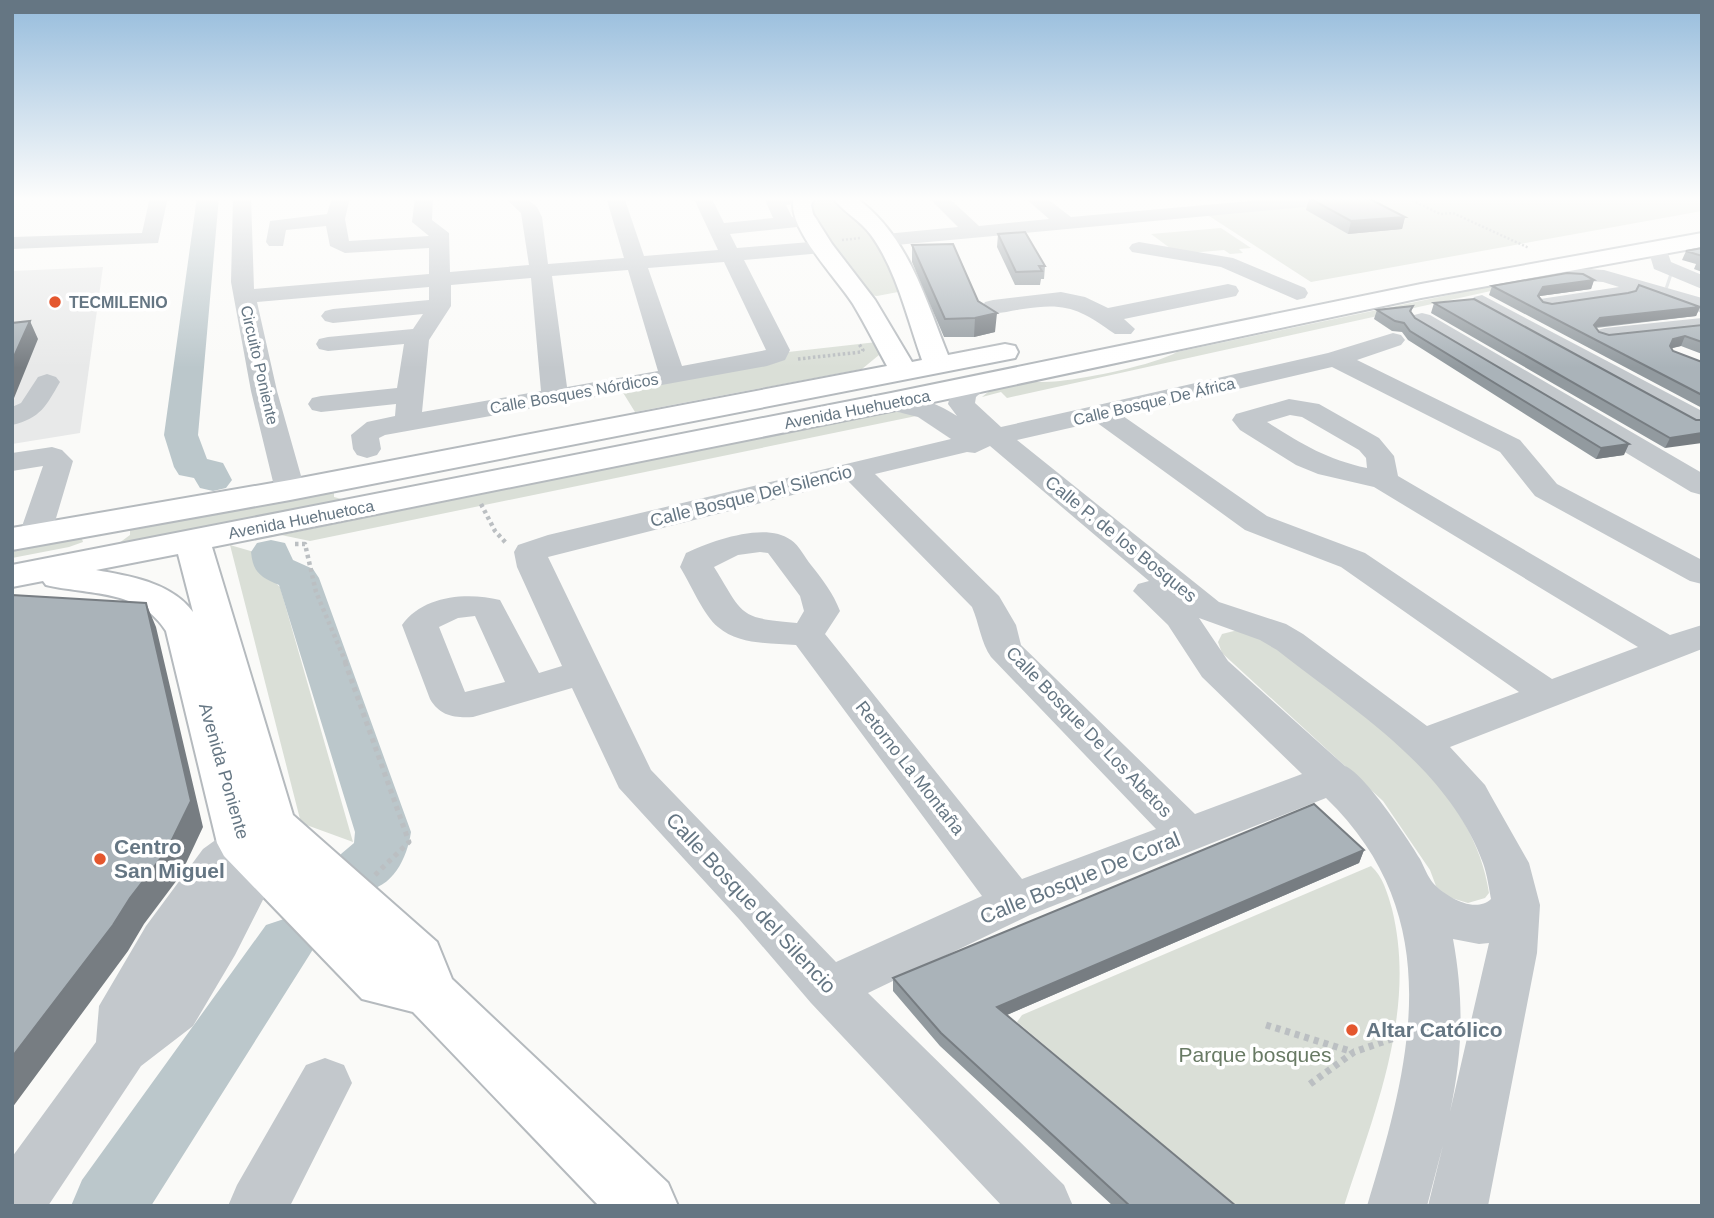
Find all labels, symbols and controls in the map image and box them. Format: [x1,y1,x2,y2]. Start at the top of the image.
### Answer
marker: TECMILENIO [47,294,63,310]
place label: TECMILENIO [69,294,168,311]
street label: Circuito Poniente [238,304,282,426]
street label: Calle Bosques Nórdicos [489,370,660,417]
street label: Calle Bosque De África [1071,374,1237,428]
street label: Avenida Huehuetoca [783,387,932,432]
street label: Calle Bosque Del Silencio [648,461,854,531]
street label: Calle P. de los Bosques [1041,472,1201,606]
street label: Avenida Huehuetoca [227,497,376,542]
street label: Calle Bosque De Los Abetos [1002,643,1176,821]
street label: Retorno La Montaña [852,697,969,840]
street label: Avenida Poniente [195,701,253,841]
street label: Calle Bosque del Silencio [662,808,841,998]
street label: Calle Bosque De Coral [976,827,1183,928]
place label: Centro San Miguel [114,835,225,882]
marker: Centro San Miguel [92,851,108,867]
place label: Altar Católico [1366,1018,1503,1041]
marker: Altar Católico [1344,1022,1360,1038]
park label: Parque bosques [1179,1043,1331,1066]

